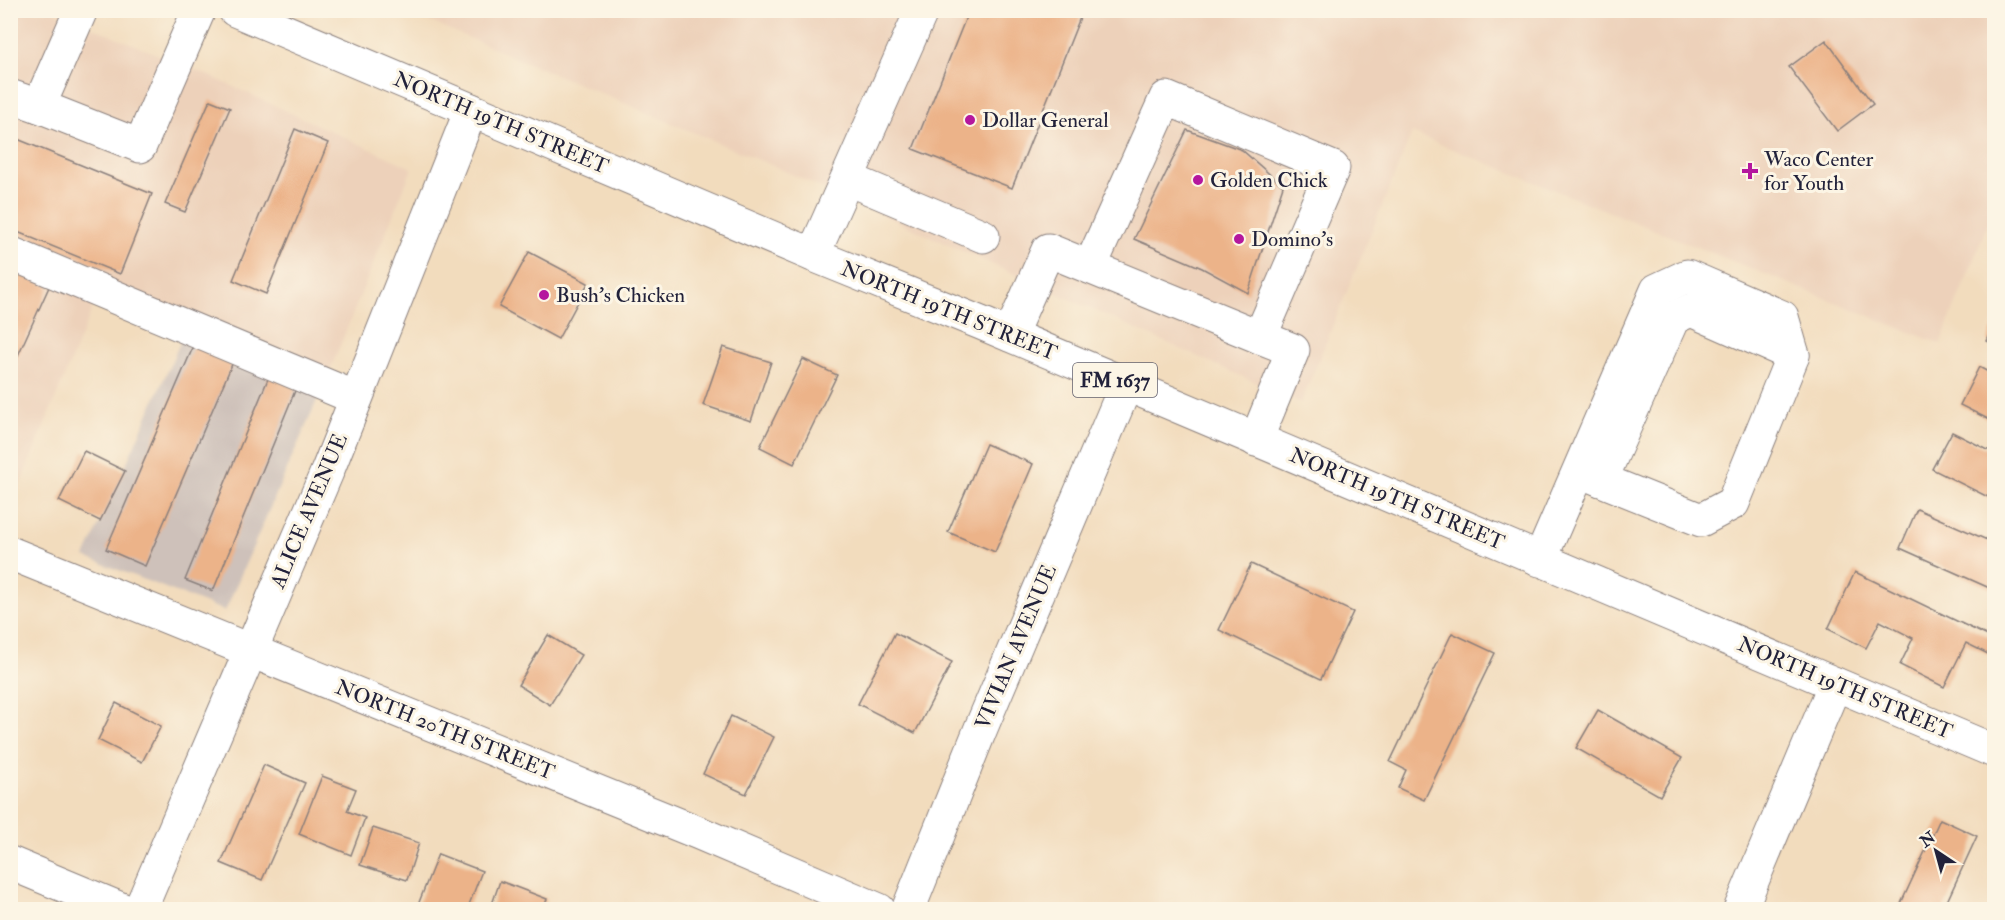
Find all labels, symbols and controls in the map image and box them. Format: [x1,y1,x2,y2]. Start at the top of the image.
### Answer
street label: NORTH 19TH STREET [390,65,613,181]
place label: Dollar General [982,107,1109,134]
marker: Dollar General [963,113,977,127]
place label: Waco Center for Youth [1763,146,1874,197]
marker: Waco Center for Youth [1741,162,1759,180]
place label: Golden Chick [1210,167,1328,194]
marker: Golden Chick [1191,173,1205,187]
place label: Domino's [1251,226,1333,253]
marker: Domino's [1232,232,1246,246]
street label: NORTH 19TH STREET [837,255,1061,367]
place label: Bush's Chicken [556,282,685,309]
marker: Bush's Chicken [537,288,551,302]
road number: FM 1637 [1073,363,1157,397]
street label: ALICE AVENUE [264,430,354,593]
street label: NORTH 19TH STREET [1286,441,1509,557]
street label: VIVIAN AVENUE [969,560,1063,734]
street label: NORTH 19TH STREET [1734,630,1957,746]
street label: NORTH 20TH STREET [331,674,559,786]
north arrow [1906,821,1966,881]
text: N [1915,827,1940,853]

